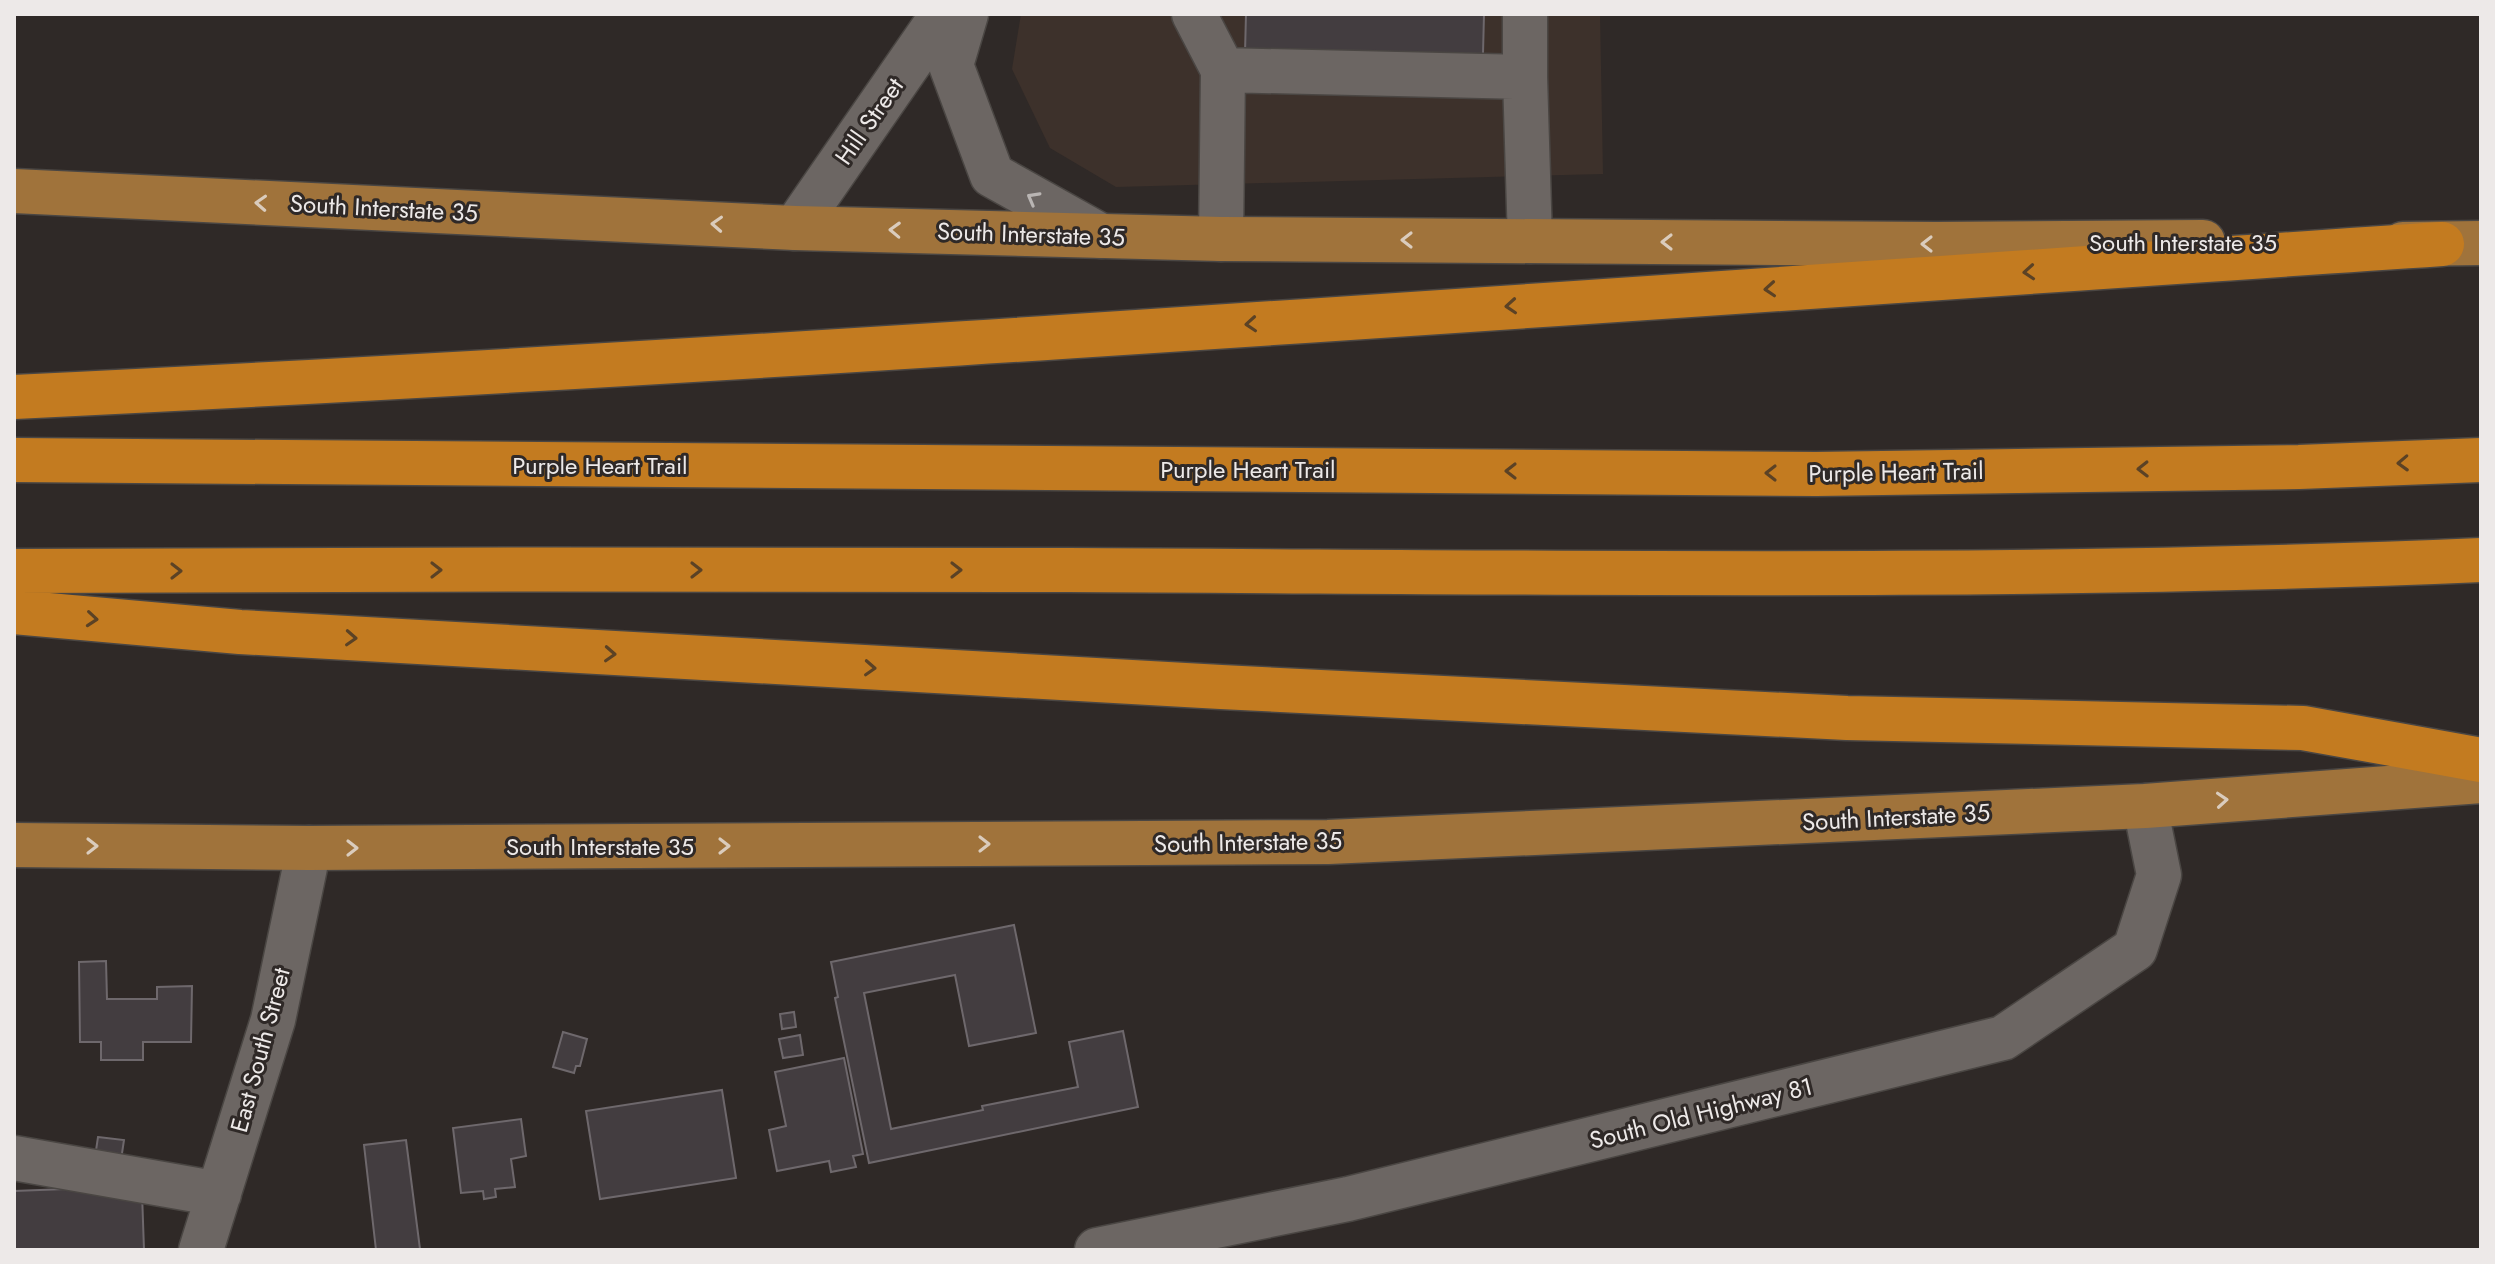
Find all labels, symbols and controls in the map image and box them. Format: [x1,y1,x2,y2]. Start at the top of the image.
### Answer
street label: Hill Street [826,70,912,172]
street label: South Interstate 35 [289,186,479,230]
one-way arrow [1027,192,1042,208]
one-way arrow [254,195,267,212]
street label: South Interstate 35 [936,213,1126,255]
one-way arrow [710,216,723,233]
one-way arrow [888,222,901,239]
street label: South Interstate 35 [2089,225,2277,260]
one-way arrow [1400,231,1413,249]
one-way arrow [1660,233,1673,250]
one-way arrow [1920,235,1933,252]
one-way arrow [2022,263,2035,280]
one-way arrow [1763,280,1776,297]
one-way arrow [1504,297,1517,314]
one-way arrow [1244,315,1257,332]
street label: Purple Heart Trail [512,448,688,483]
street label: Purple Heart Trail [1160,452,1336,487]
street label: Purple Heart Trail [1808,453,1984,491]
one-way arrow [2396,454,2409,471]
one-way arrow [2136,460,2149,478]
one-way arrow [1504,462,1517,480]
one-way arrow [1764,464,1777,482]
one-way arrow [430,561,443,579]
one-way arrow [690,561,703,579]
one-way arrow [950,561,963,579]
one-way arrow [170,562,183,580]
one-way arrow [86,610,99,627]
one-way arrow [345,629,358,646]
one-way arrow [604,645,617,662]
one-way arrow [864,659,877,676]
one-way arrow [2216,792,2229,809]
street label: South Interstate 35 [1801,795,1991,839]
street label: South Interstate 35 [1154,823,1342,861]
street label: South Interstate 35 [506,829,694,864]
one-way arrow [978,835,991,853]
one-way arrow [86,837,99,855]
one-way arrow [718,837,731,855]
one-way arrow [346,839,359,856]
street label: East South Street [221,964,299,1136]
street label: South Old Highway 81 [1586,1068,1816,1158]

